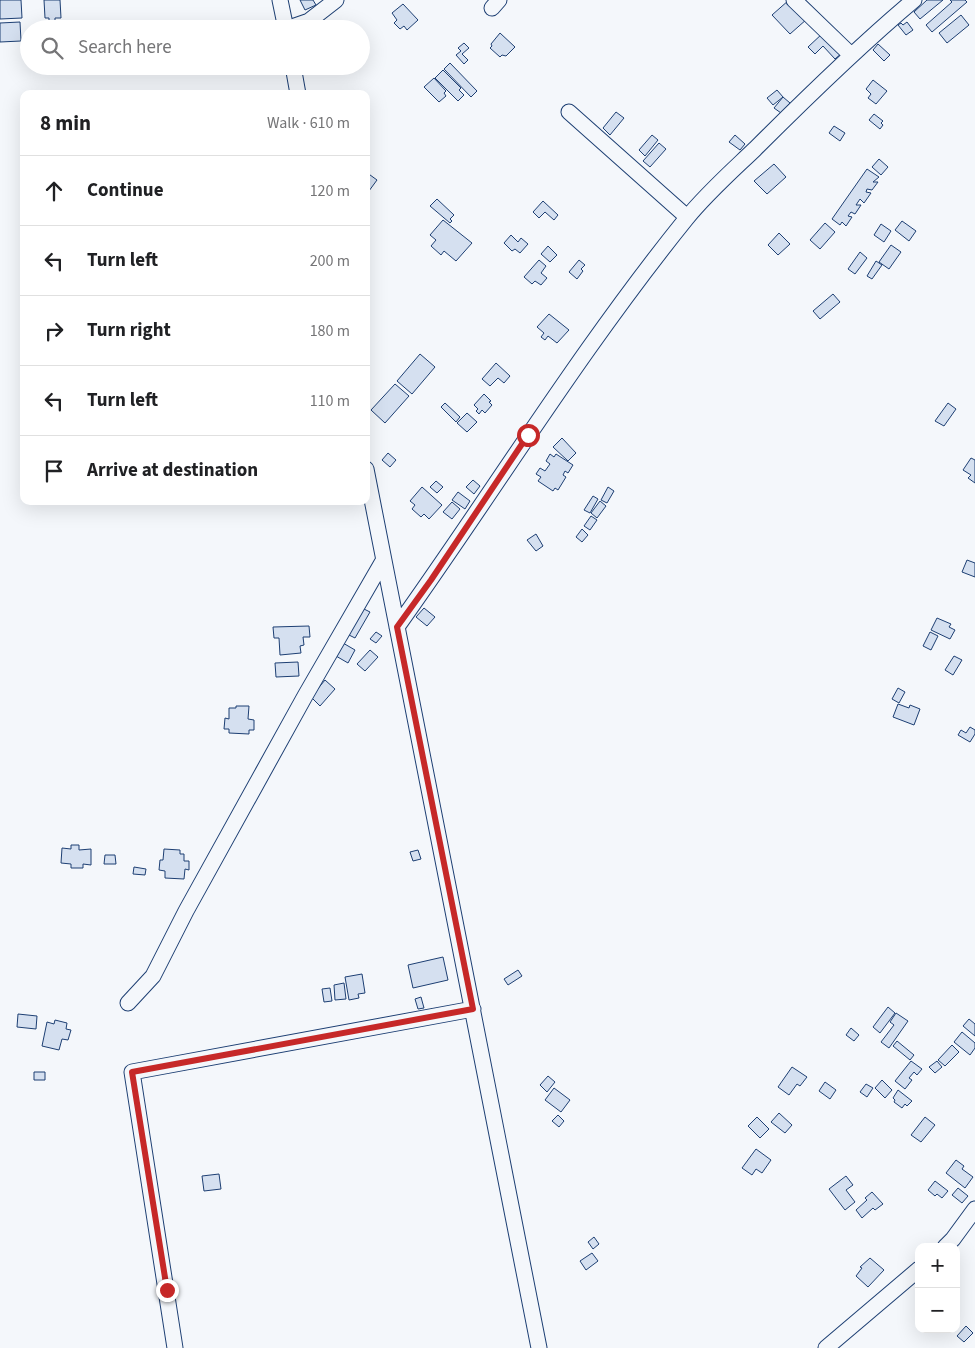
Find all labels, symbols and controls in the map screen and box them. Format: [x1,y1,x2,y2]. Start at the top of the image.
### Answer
search box [20,20,370,75]
icon: search [38,34,66,62]
text: Search here [78,34,172,61]
text: 8 min [40,108,91,138]
text: Walk · 610 m [267,112,350,134]
icon: ahead [40,177,68,205]
text: Continue [87,177,164,204]
text: 120 m [310,180,350,202]
icon: left [40,247,68,275]
text: Turn left [87,247,158,274]
text: 200 m [310,250,350,272]
icon: right [40,317,68,345]
text: Turn right [87,317,171,344]
text: 180 m [310,320,350,342]
icon: left [40,387,68,415]
text: Turn left [87,387,158,414]
text: 110 m [310,390,350,412]
route start [517,424,540,447]
icon: arrive [40,457,68,485]
text: Arrive at destination [87,457,258,484]
map controls [915,1243,960,1333]
button: + [915,1243,960,1288]
route end [156,1279,179,1302]
button: − [915,1288,960,1333]

